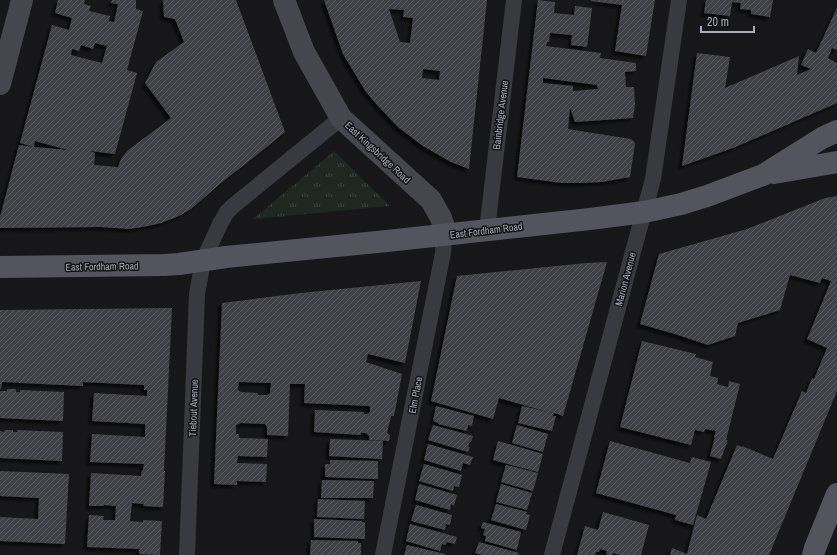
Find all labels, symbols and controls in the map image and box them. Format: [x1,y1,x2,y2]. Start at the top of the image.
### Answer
scale bar [701,8,754,34]
text: 20 m [707,14,729,30]
street label: Bainbridge Avenue [490,79,511,150]
street label: East Kingsbridge Road [342,119,413,186]
street label: East Fordham Road [449,220,523,241]
street label: Marion Avenue [612,250,639,307]
street label: East Fordham Road [65,259,139,274]
street label: Elm Place [406,375,425,414]
street label: Tiebout Avenue [186,379,201,437]

